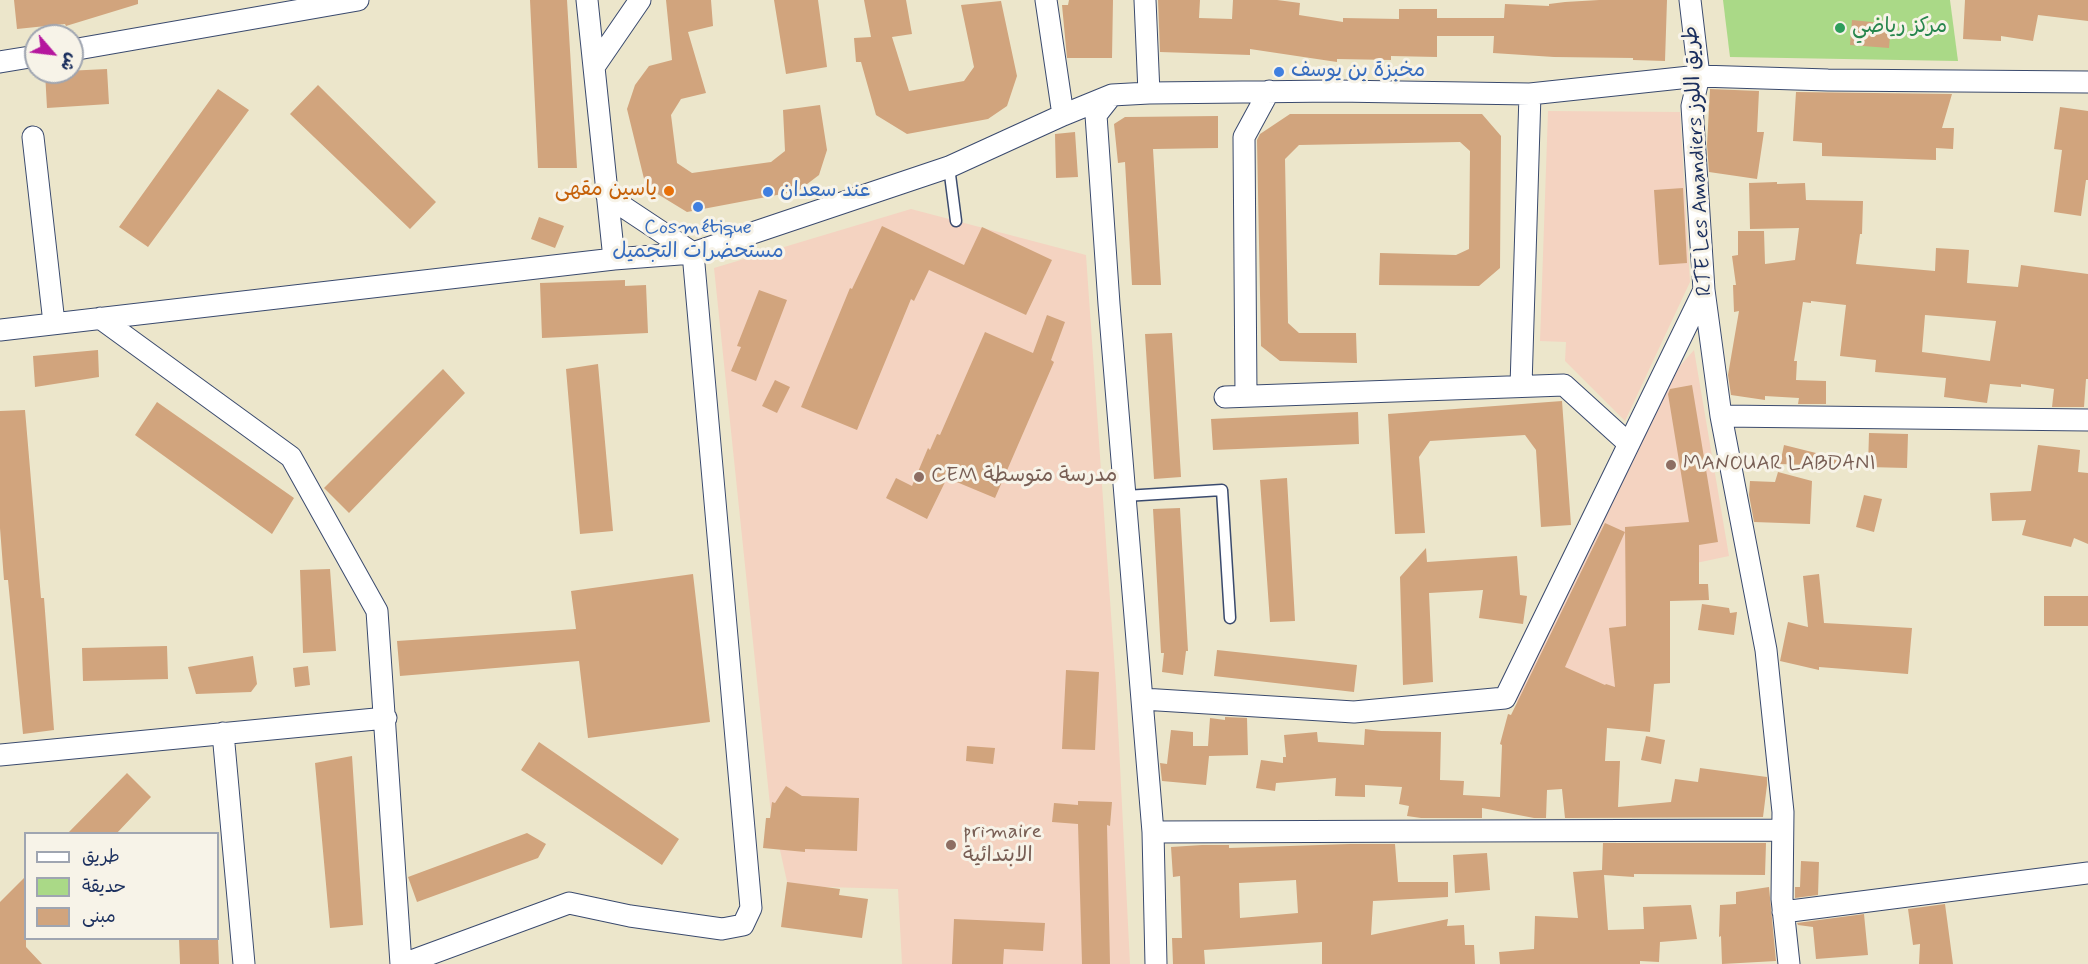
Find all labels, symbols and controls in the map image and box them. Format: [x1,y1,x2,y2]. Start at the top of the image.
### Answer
place label: مركز رياضي [1852,15,1947,41]
marker: مركز رياضي [1833,21,1847,35]
north arrow [24,24,84,84]
street label: RTE Les Amandiers طريق اللوز [1679,25,1719,297]
text: ش [55,49,82,74]
place label: مخبزة بن یوسف [1291,59,1425,85]
marker: مخبزة بن یوسف [1272,65,1286,79]
place label: ياسين مقهى [555,178,657,204]
place label: عند سعدان [780,179,871,205]
marker: ياسين مقهى [662,184,676,198]
marker: عند سعدان [761,185,775,199]
marker: Cosmétique مستحضرات التجميل [691,200,705,214]
place label: Cosmétique مستحضرات التجميل [612,216,784,266]
place label: MANOUAR LABDANI [1683,452,1876,478]
marker: MANOUAR LABDANI [1664,458,1678,472]
place label: CEM مدرسة متوسطة [931,464,1117,490]
marker: CEM مدرسة متوسطة [912,470,926,484]
place label: primaire الابتدائية [963,820,1042,870]
legend [24,832,219,940]
marker: primaire الابتدائية [944,838,958,852]
text: طريق [82,845,120,869]
text: حديقة [82,875,126,899]
text: مبنى [82,905,116,929]

